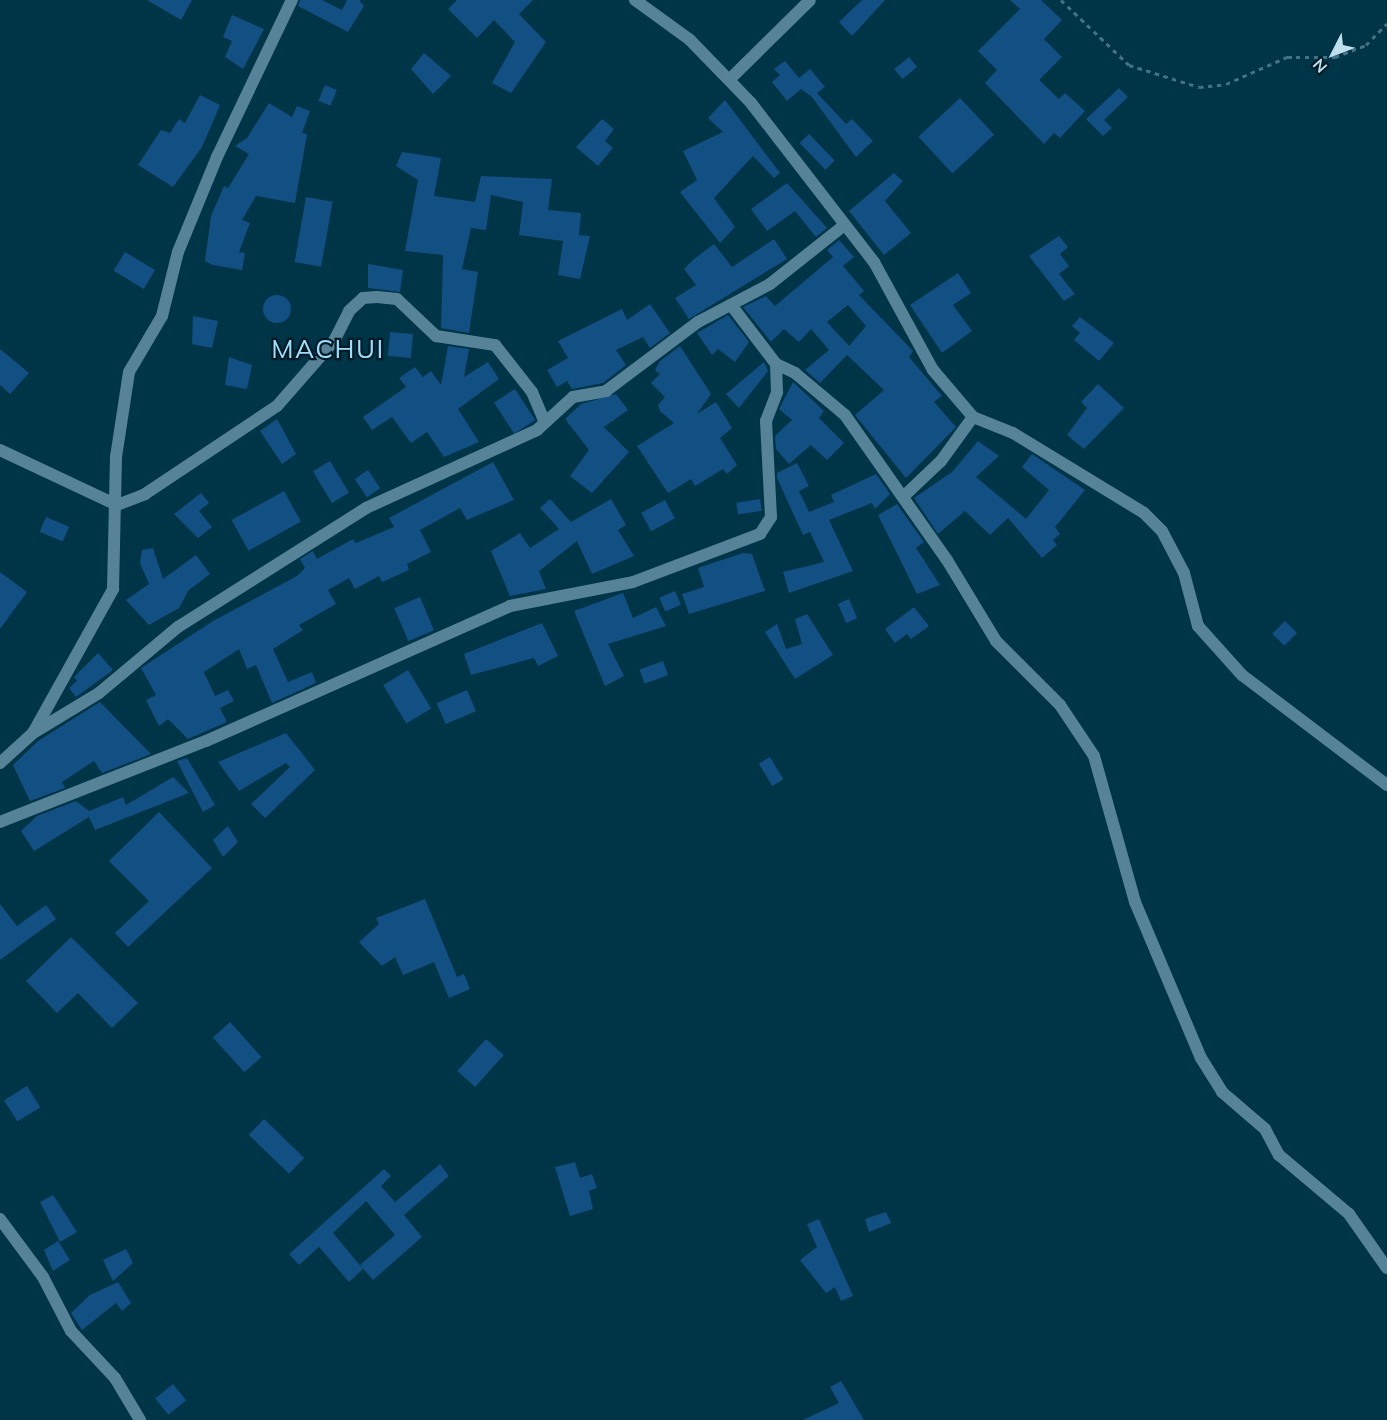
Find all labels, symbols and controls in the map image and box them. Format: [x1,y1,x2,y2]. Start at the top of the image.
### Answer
north arrow [1303,24,1363,84]
text: N [1308,55,1331,77]
district label: MACHUI [271,333,385,365]

